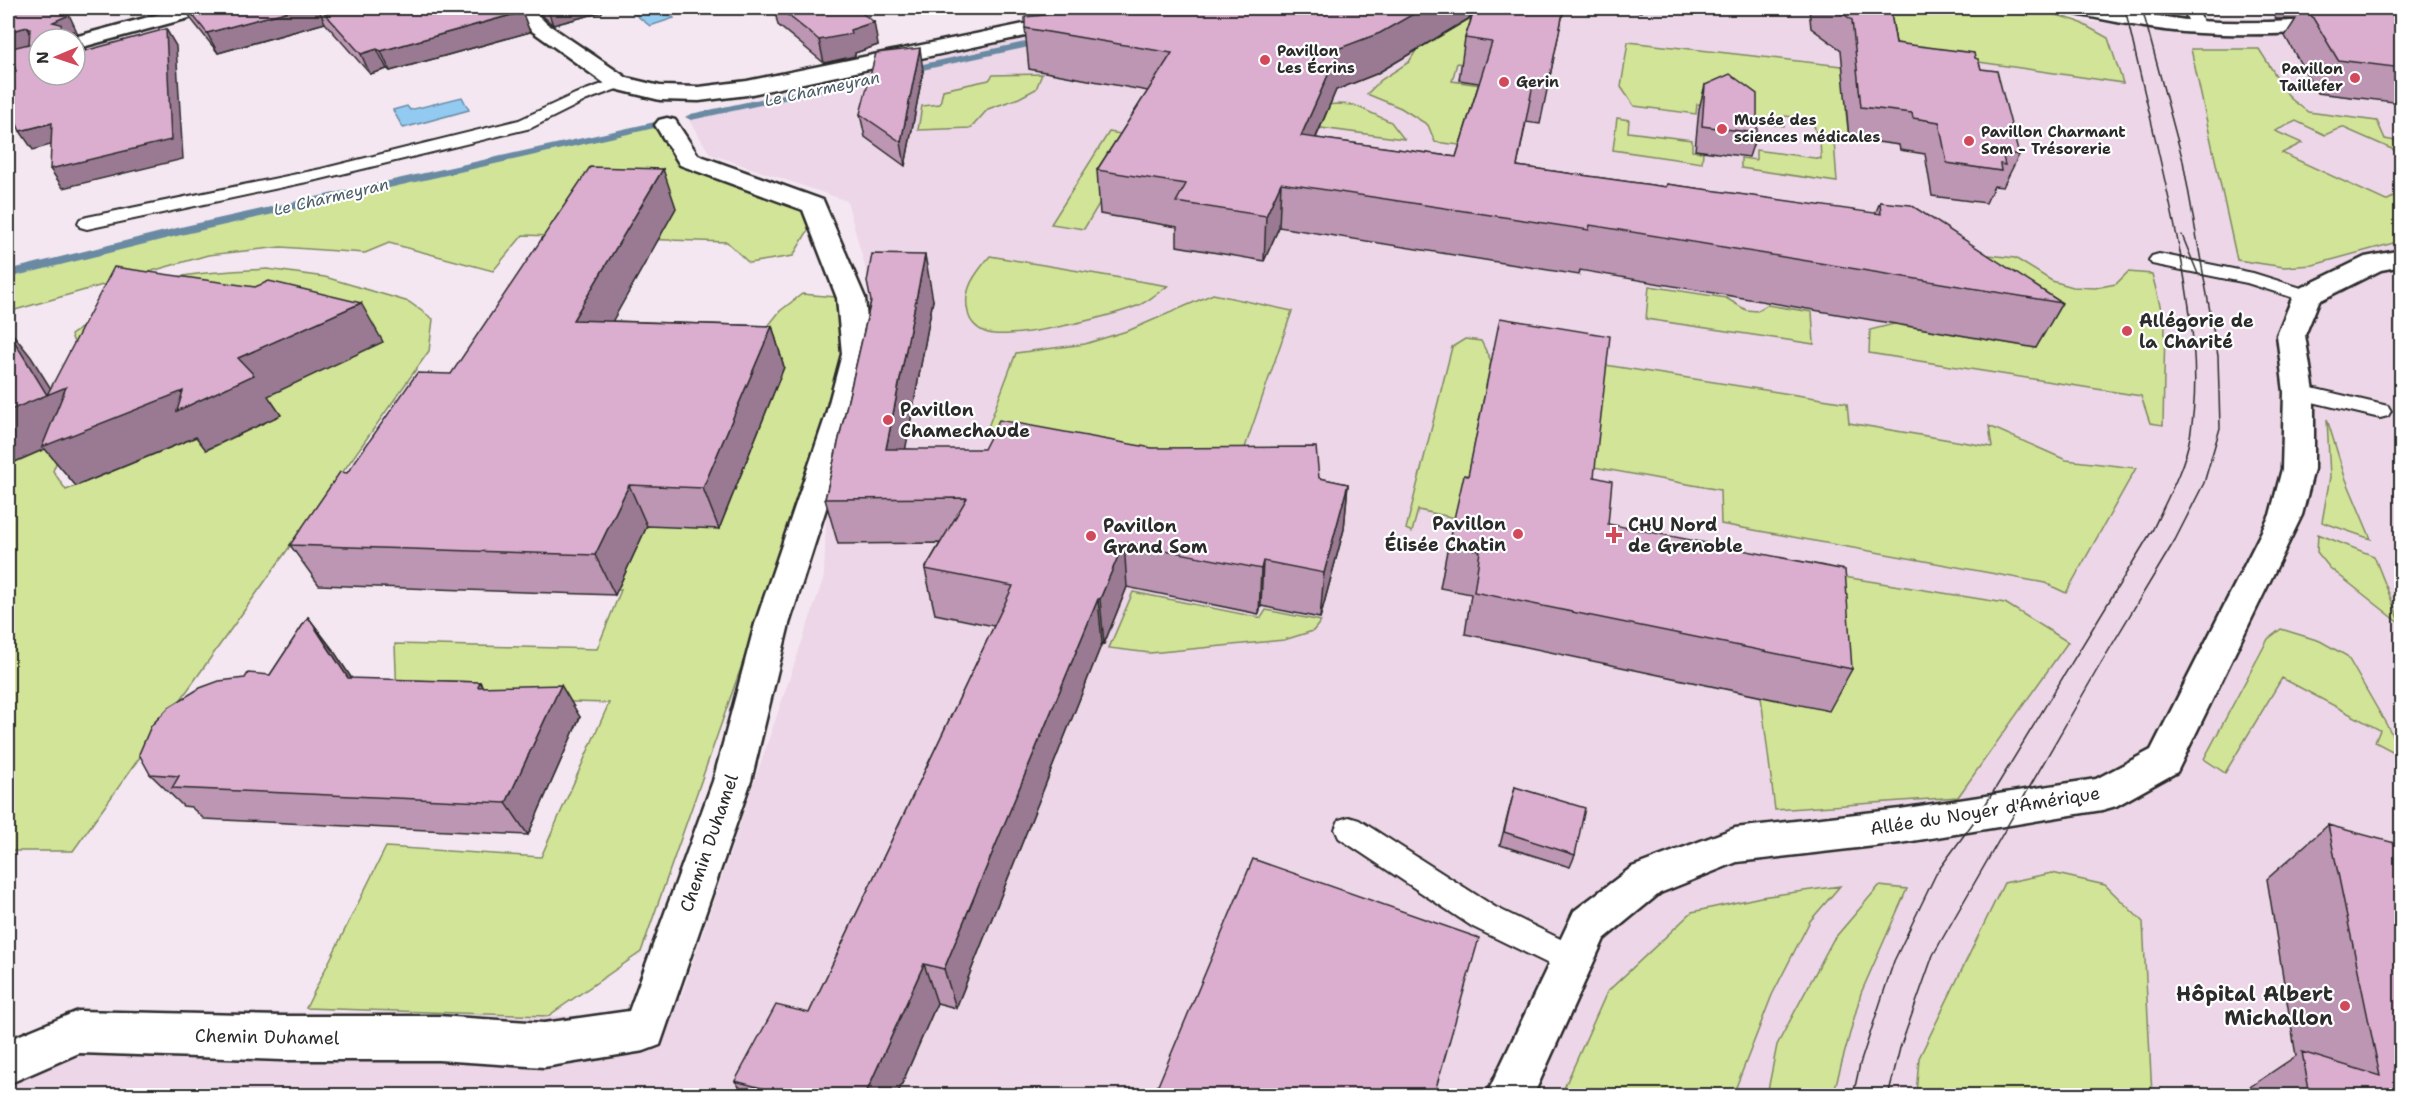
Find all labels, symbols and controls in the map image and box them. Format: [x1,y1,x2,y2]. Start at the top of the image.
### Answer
north arrow [27,27,87,87]
place label: Pavillon Les Écrins [1277,41,1355,78]
text: N [32,51,53,64]
marker: Pavillon Les Écrins [1258,53,1272,67]
place label: Pavillon Taillefer [2279,59,2343,96]
water label: Le Charmeyran [762,67,882,111]
marker: Pavillon Taillefer [2348,71,2362,85]
place label: Gerin [1516,72,1559,92]
marker: Gerin [1497,75,1511,89]
place label: Musée des sciences médicales [1734,110,1881,147]
marker: Musée des sciences médicales [1715,122,1729,136]
place label: Pavillon Charmant Som - Trésorerie [1981,122,2126,159]
marker: Pavillon Charmant Som - Trésorerie [1962,134,1976,148]
water label: Le Charmeyran [271,174,391,220]
place label: Allégorie de la Charité [2139,309,2254,354]
marker: Allégorie de la Charité [2120,324,2134,338]
place label: Pavillon Chamechaude [900,398,1030,443]
marker: Pavillon Chamechaude [881,413,895,427]
place label: Pavillon Élisée Chatin [1384,512,1506,557]
place label: CHU Nord de Grenoble [1628,513,1743,558]
place label: Pavillon Grand Som [1103,514,1208,559]
marker: CHU Nord de Grenoble [1605,526,1623,544]
marker: Pavillon Élisée Chatin [1511,527,1525,541]
marker: Pavillon Grand Som [1084,529,1098,543]
street label: Chemin Duhamel [674,770,744,915]
street label: Allée du Noyer d'Amérique [1868,781,2102,841]
place label: Hôpital Albert Michallon [2176,980,2333,1032]
marker: Hôpital Albert Michallon [2338,999,2352,1013]
street label: Chemin Duhamel [195,1024,340,1050]

